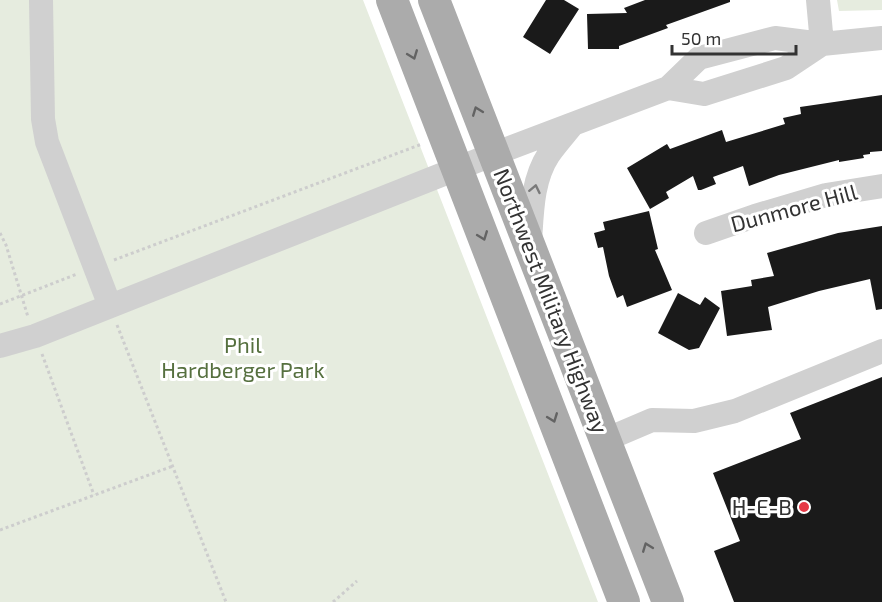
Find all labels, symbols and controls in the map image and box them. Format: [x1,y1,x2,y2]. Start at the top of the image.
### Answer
scale bar [672,18,796,56]
text: 50 m [681,27,721,49]
one-way arrow [406,48,418,59]
one-way arrow [472,107,484,118]
street label: Northwest Military Highway [489,165,615,437]
street label: Dunmore Hill [728,178,860,236]
one-way arrow [528,184,541,194]
one-way arrow [476,230,488,241]
park label: Phil Hardberger Park [161,331,325,382]
one-way arrow [546,413,559,423]
place label: H-E-B [732,493,792,519]
marker: H-E-B [797,500,811,514]
one-way arrow [642,543,654,554]

